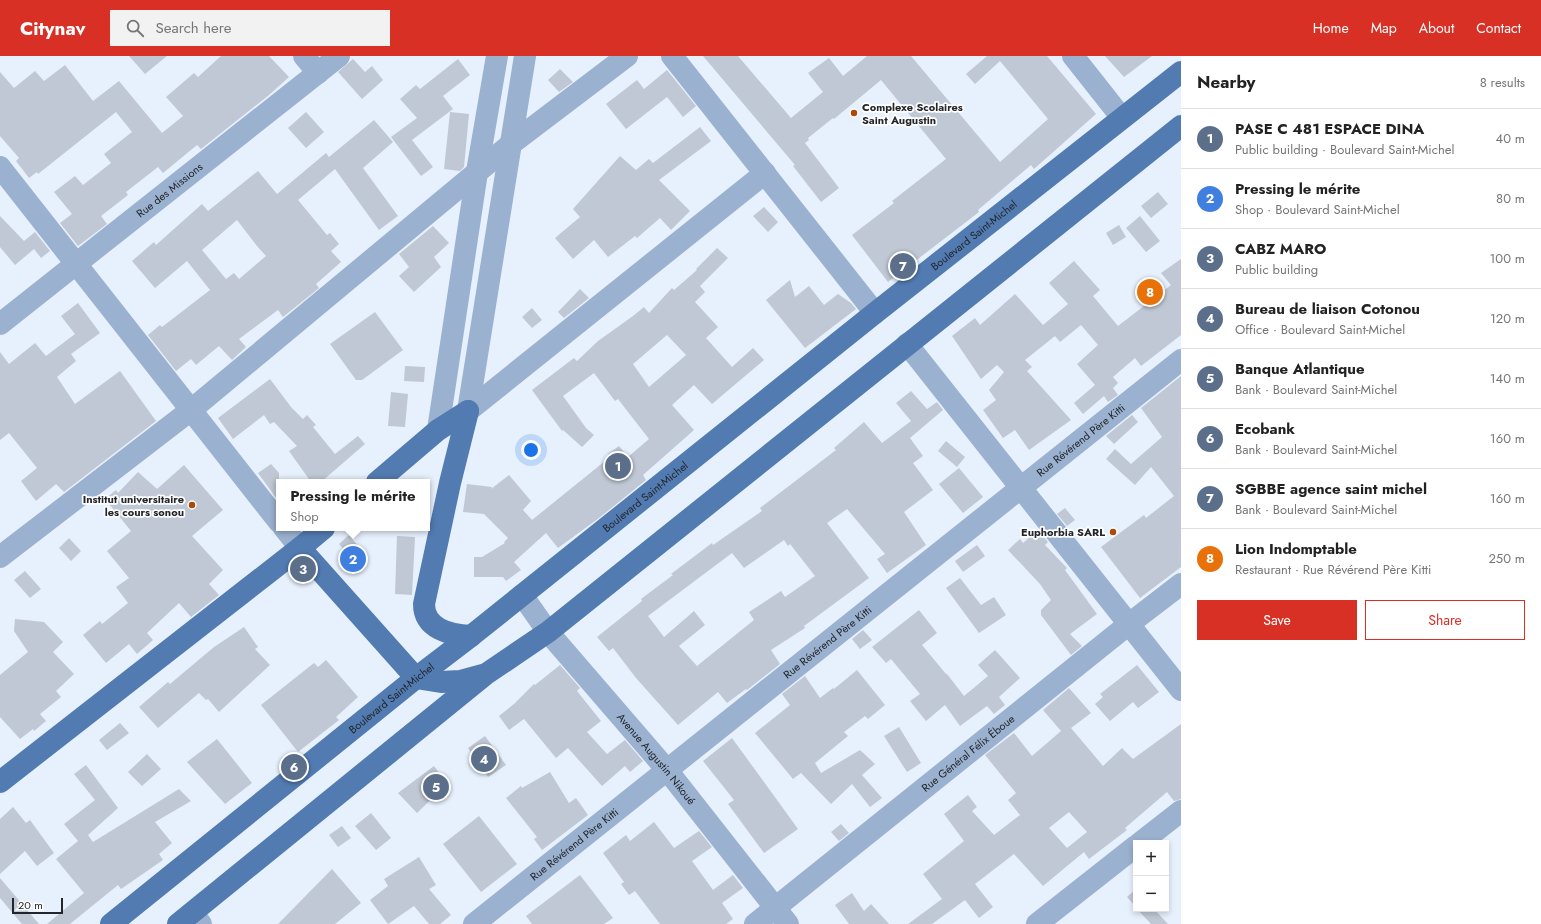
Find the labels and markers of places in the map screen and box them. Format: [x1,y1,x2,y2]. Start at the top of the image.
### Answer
place label: Complexe Scolaires Saint Augustin [862,99,963,128]
marker: Complexe Scolaires Saint Augustin [849,108,859,118]
pin: 7 [890,251,916,281]
pin: 8 [1137,277,1163,307]
pin: 1 [605,451,631,481]
place label: Institut universitaire les cours sonou [83,491,184,520]
marker: Institut universitaire les cours sonou [187,500,197,510]
place label: Euphorbia SARL [1021,524,1105,540]
marker: Euphorbia SARL [1108,527,1118,537]
pin: 2 [340,544,366,574]
pin: 3 [290,554,316,584]
pin: 4 [471,744,497,774]
pin: 6 [281,752,307,782]
pin: 5 [423,772,449,802]

